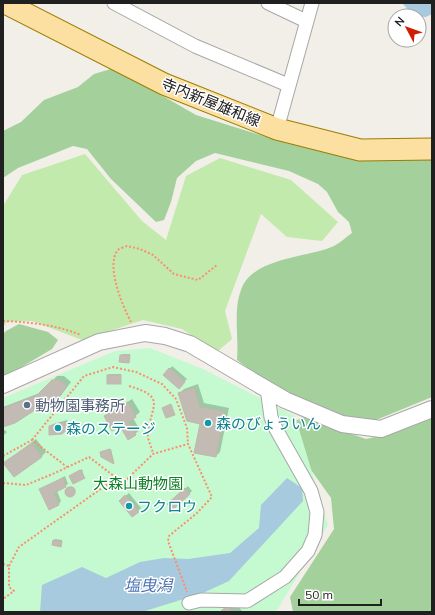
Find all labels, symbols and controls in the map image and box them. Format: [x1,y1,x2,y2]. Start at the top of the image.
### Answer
north arrow [387,8,427,48]
text: N [391,14,407,29]
street label: 寺内新屋雄和線 [159,74,263,130]
place label: 動物園事務所 [35,396,125,415]
marker: 動物園事務所 [22,400,32,410]
place label: 森のびょういん [216,414,321,433]
marker: 森のびょういん [203,418,213,428]
place label: 森のステージ [66,419,156,438]
marker: 森のステージ [53,423,63,433]
park label: 大森山動物園 [93,474,183,493]
place label: フクロウ [137,497,197,516]
marker: フクロウ [124,501,134,511]
water label: 塩曳潟 [124,575,174,595]
scale bar [299,581,381,607]
text: 50 m [305,587,333,602]

